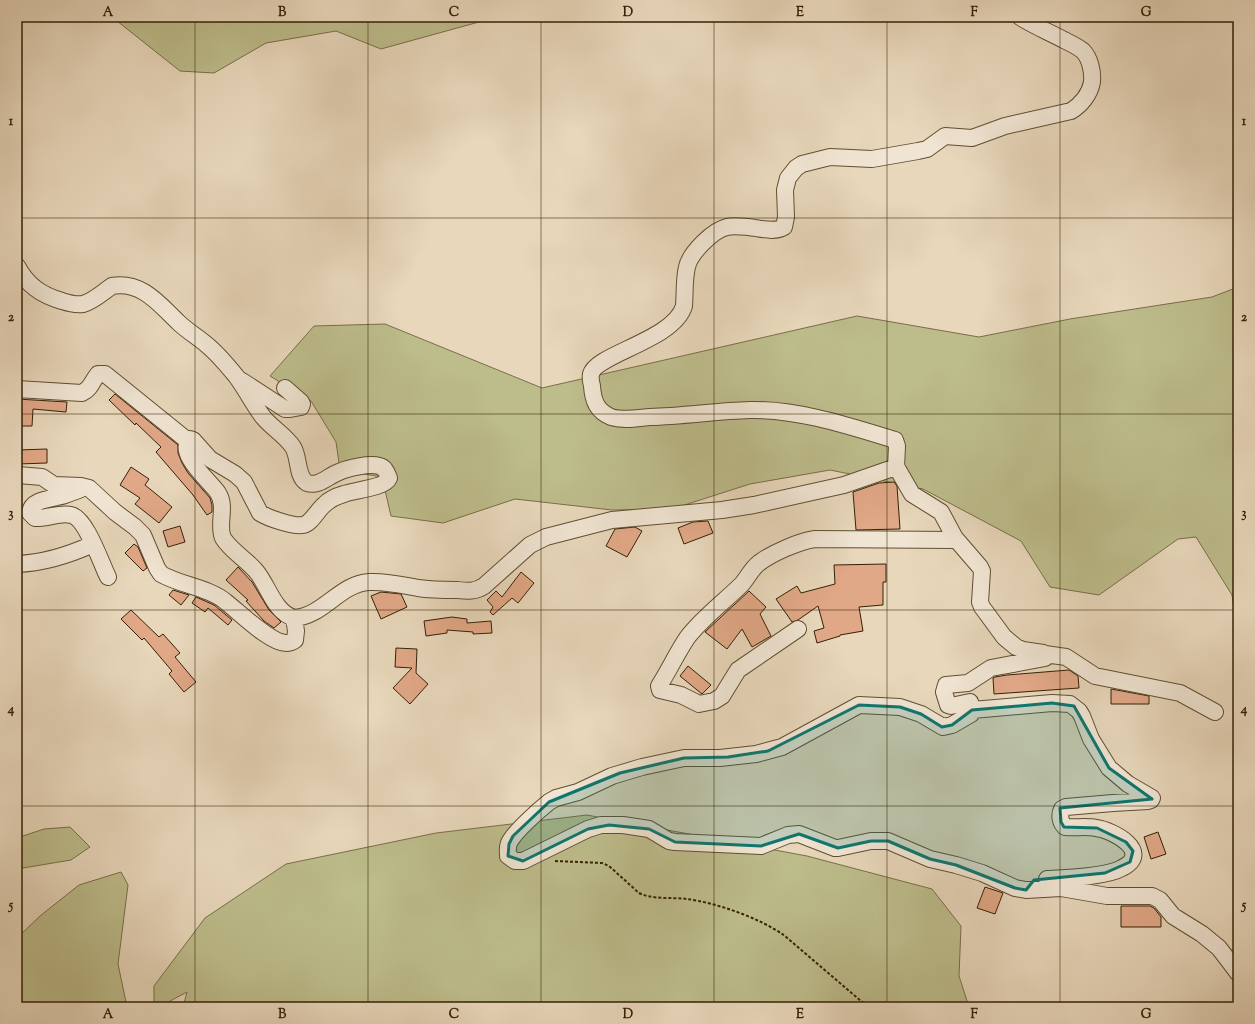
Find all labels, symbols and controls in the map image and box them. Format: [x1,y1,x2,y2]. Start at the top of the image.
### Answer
text: A [103,4,114,22]
text: B [278,4,287,22]
text: C [449,4,459,22]
text: D [623,4,633,22]
text: E [796,4,804,22]
text: F [970,4,978,22]
text: G [1141,4,1152,22]
text: 1 [9,113,14,131]
text: 1 [1242,113,1247,131]
text: 2 [8,309,15,327]
text: 2 [1241,309,1248,327]
text: 3 [8,505,14,523]
text: 3 [1241,505,1247,523]
text: 4 [7,701,15,719]
text: 4 [1240,701,1248,719]
text: 5 [8,897,14,915]
text: 5 [1241,897,1247,915]
text: A [103,1006,114,1024]
text: B [278,1006,287,1024]
text: C [449,1006,459,1024]
text: D [623,1006,633,1024]
text: E [796,1006,804,1024]
text: F [970,1006,978,1024]
text: G [1141,1006,1152,1024]

